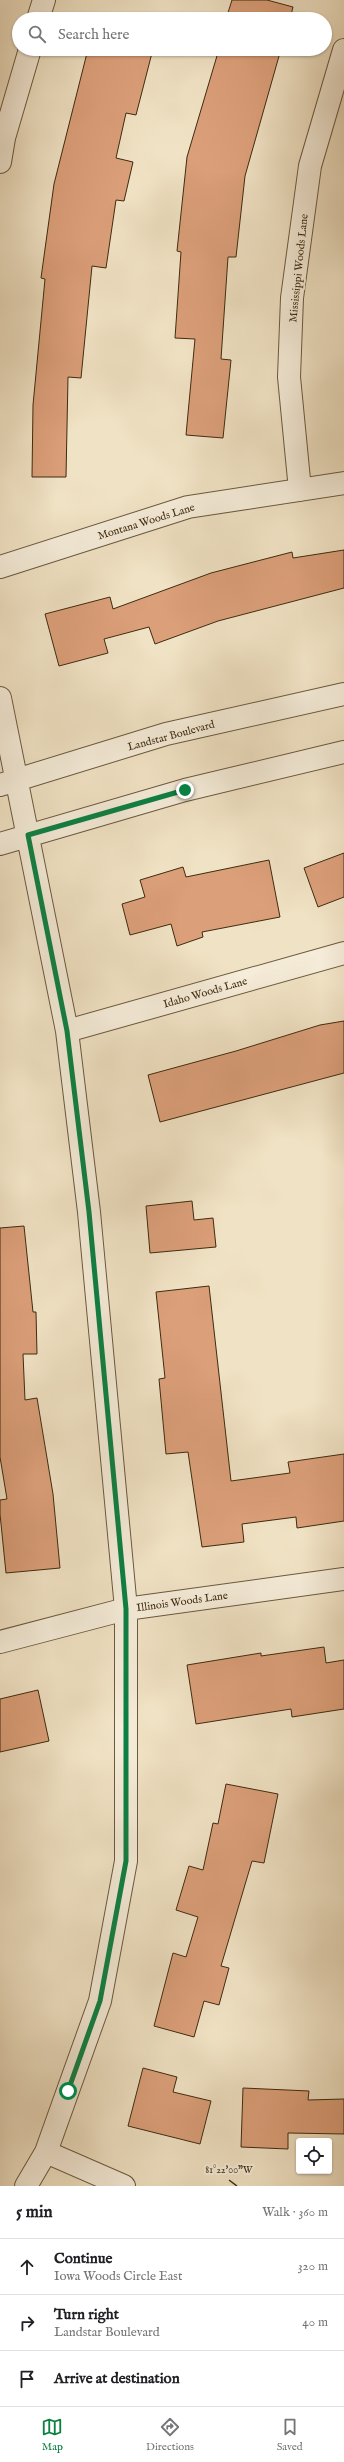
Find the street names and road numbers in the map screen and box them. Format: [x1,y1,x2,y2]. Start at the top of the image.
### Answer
street label: Mississippi Woods Lane [286,213,312,323]
street label: Montana Woods Lane [96,501,197,543]
street label: Landstar Boulevard [126,718,216,754]
street label: Idaho Woods Lane [162,974,249,1012]
street label: Illinois Woods Lane [136,1589,229,1615]

